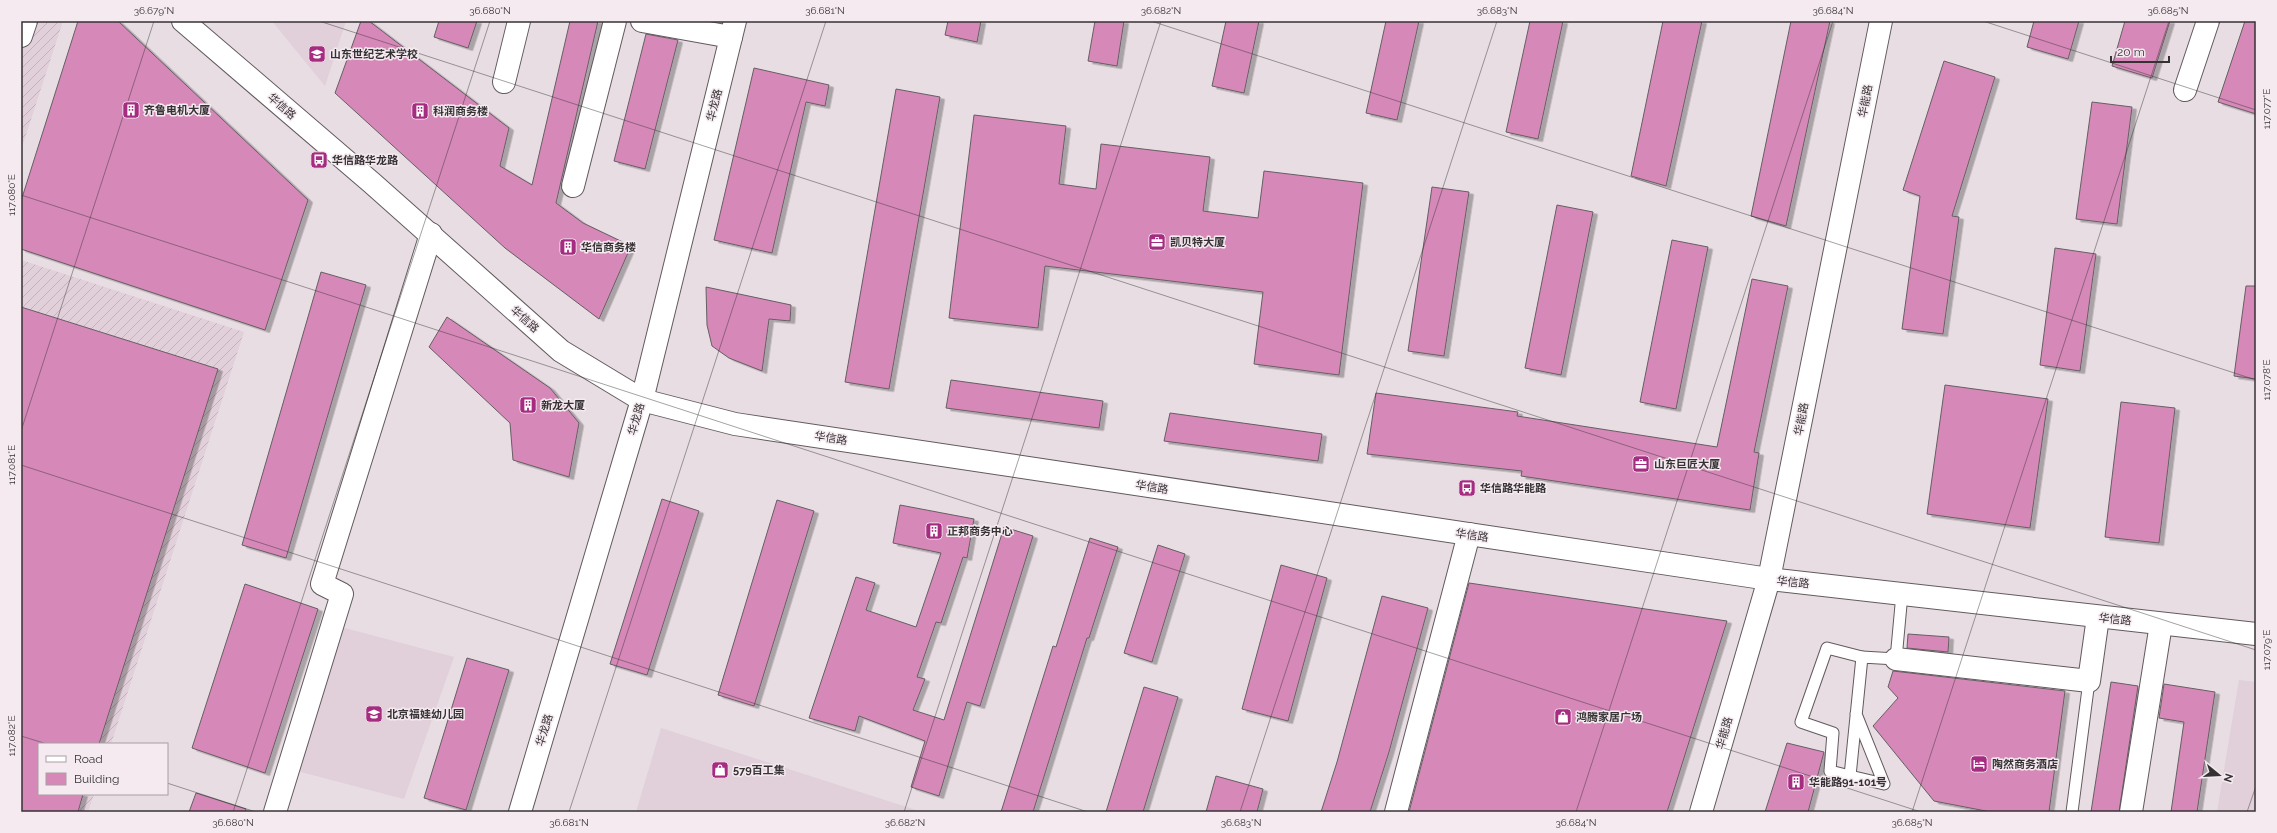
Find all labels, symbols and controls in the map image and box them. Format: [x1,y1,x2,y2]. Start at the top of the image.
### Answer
text: 36.679°N [134,5,174,16]
text: 36.680°N [469,5,511,16]
text: 36.681°N [805,5,845,16]
text: 36.682°N [1141,5,1181,16]
text: 36.683°N [1477,5,1517,16]
text: 36.684°N [1813,5,1853,16]
text: 36.685°N [2147,5,2189,16]
scale bar [2111,38,2169,64]
school or university icon: 山东世纪艺术学校 [307,44,327,64]
text: 20 m [2117,45,2145,59]
place label: 山东世纪艺术学校 [330,48,418,61]
street label: 华能路 [1856,84,1875,119]
street label: 华龙路 [704,88,725,123]
text: 117.077°E [2261,89,2272,129]
street label: 华信路 [265,91,298,122]
building icon: 齐鲁电机大厦 [121,100,141,120]
building icon: 科润商务楼 [410,101,430,121]
place label: 齐鲁电机大厦 [144,104,210,117]
place label: 科润商务楼 [433,105,488,118]
bus stop icon: 华信路华龙路 [309,150,329,170]
place label: 华信路华龙路 [332,154,399,167]
text: 117.080°E [6,174,17,216]
office icon: 凯贝特大厦 [1147,232,1167,252]
place label: 凯贝特大厦 [1170,236,1225,249]
building icon: 华信商务楼 [558,237,578,257]
place label: 华信商务楼 [581,241,636,254]
street label: 华信路 [508,304,541,335]
text: 117.078°E [2261,359,2272,401]
building icon: 新龙大厦 [518,395,538,415]
place label: 新龙大厦 [541,399,585,412]
street label: 华龙路 [626,401,647,437]
street label: 华能路 [1792,402,1811,437]
street label: 华信路 [814,429,848,447]
text: 117.081°E [6,445,17,485]
office icon: 山东巨匠大厦 [1631,454,1651,474]
place label: 山东巨匠大厦 [1654,458,1720,471]
street label: 华信路 [1135,478,1169,496]
bus stop icon: 华信路华能路 [1457,478,1477,498]
place label: 华信路华能路 [1480,482,1547,495]
building icon: 正邦商务中心 [924,521,944,541]
place label: 正邦商务中心 [947,525,1013,538]
street label: 华信路 [1455,527,1489,544]
street label: 华信路 [1776,574,1810,591]
street label: 华信路 [2098,611,2132,628]
text: 117.079°E [2261,630,2272,670]
school or university icon: 北京福娃幼儿园 [364,704,384,724]
shop icon: 鸿腾家居广场 [1553,707,1573,727]
place label: 北京福娃幼儿园 [387,708,464,721]
place label: 鸿腾家居广场 [1576,711,1642,724]
street label: 华龙路 [533,712,556,748]
street label: 华能路 [1714,715,1735,751]
text: 117.082°E [6,716,17,756]
legend [38,743,168,795]
text: Road [74,752,103,766]
hotel icon: 陶然商务酒店 [1969,754,1989,774]
north arrow [2199,755,2239,795]
place label: 陶然商务酒店 [1992,758,2058,771]
shop icon: 579百工集 [710,760,730,780]
place label: 579百工集 [733,764,785,777]
text: Building [74,772,120,786]
building icon: 华能路91-101号 [1786,772,1806,792]
text: N [2221,772,2236,784]
place label: 华能路91-101号 [1809,776,1887,789]
text: 36.680°N [212,817,254,828]
text: 36.681°N [549,817,589,828]
text: 36.682°N [885,817,925,828]
text: 36.683°N [1221,817,1261,828]
text: 36.684°N [1556,817,1596,828]
text: 36.685°N [1891,817,1933,828]

